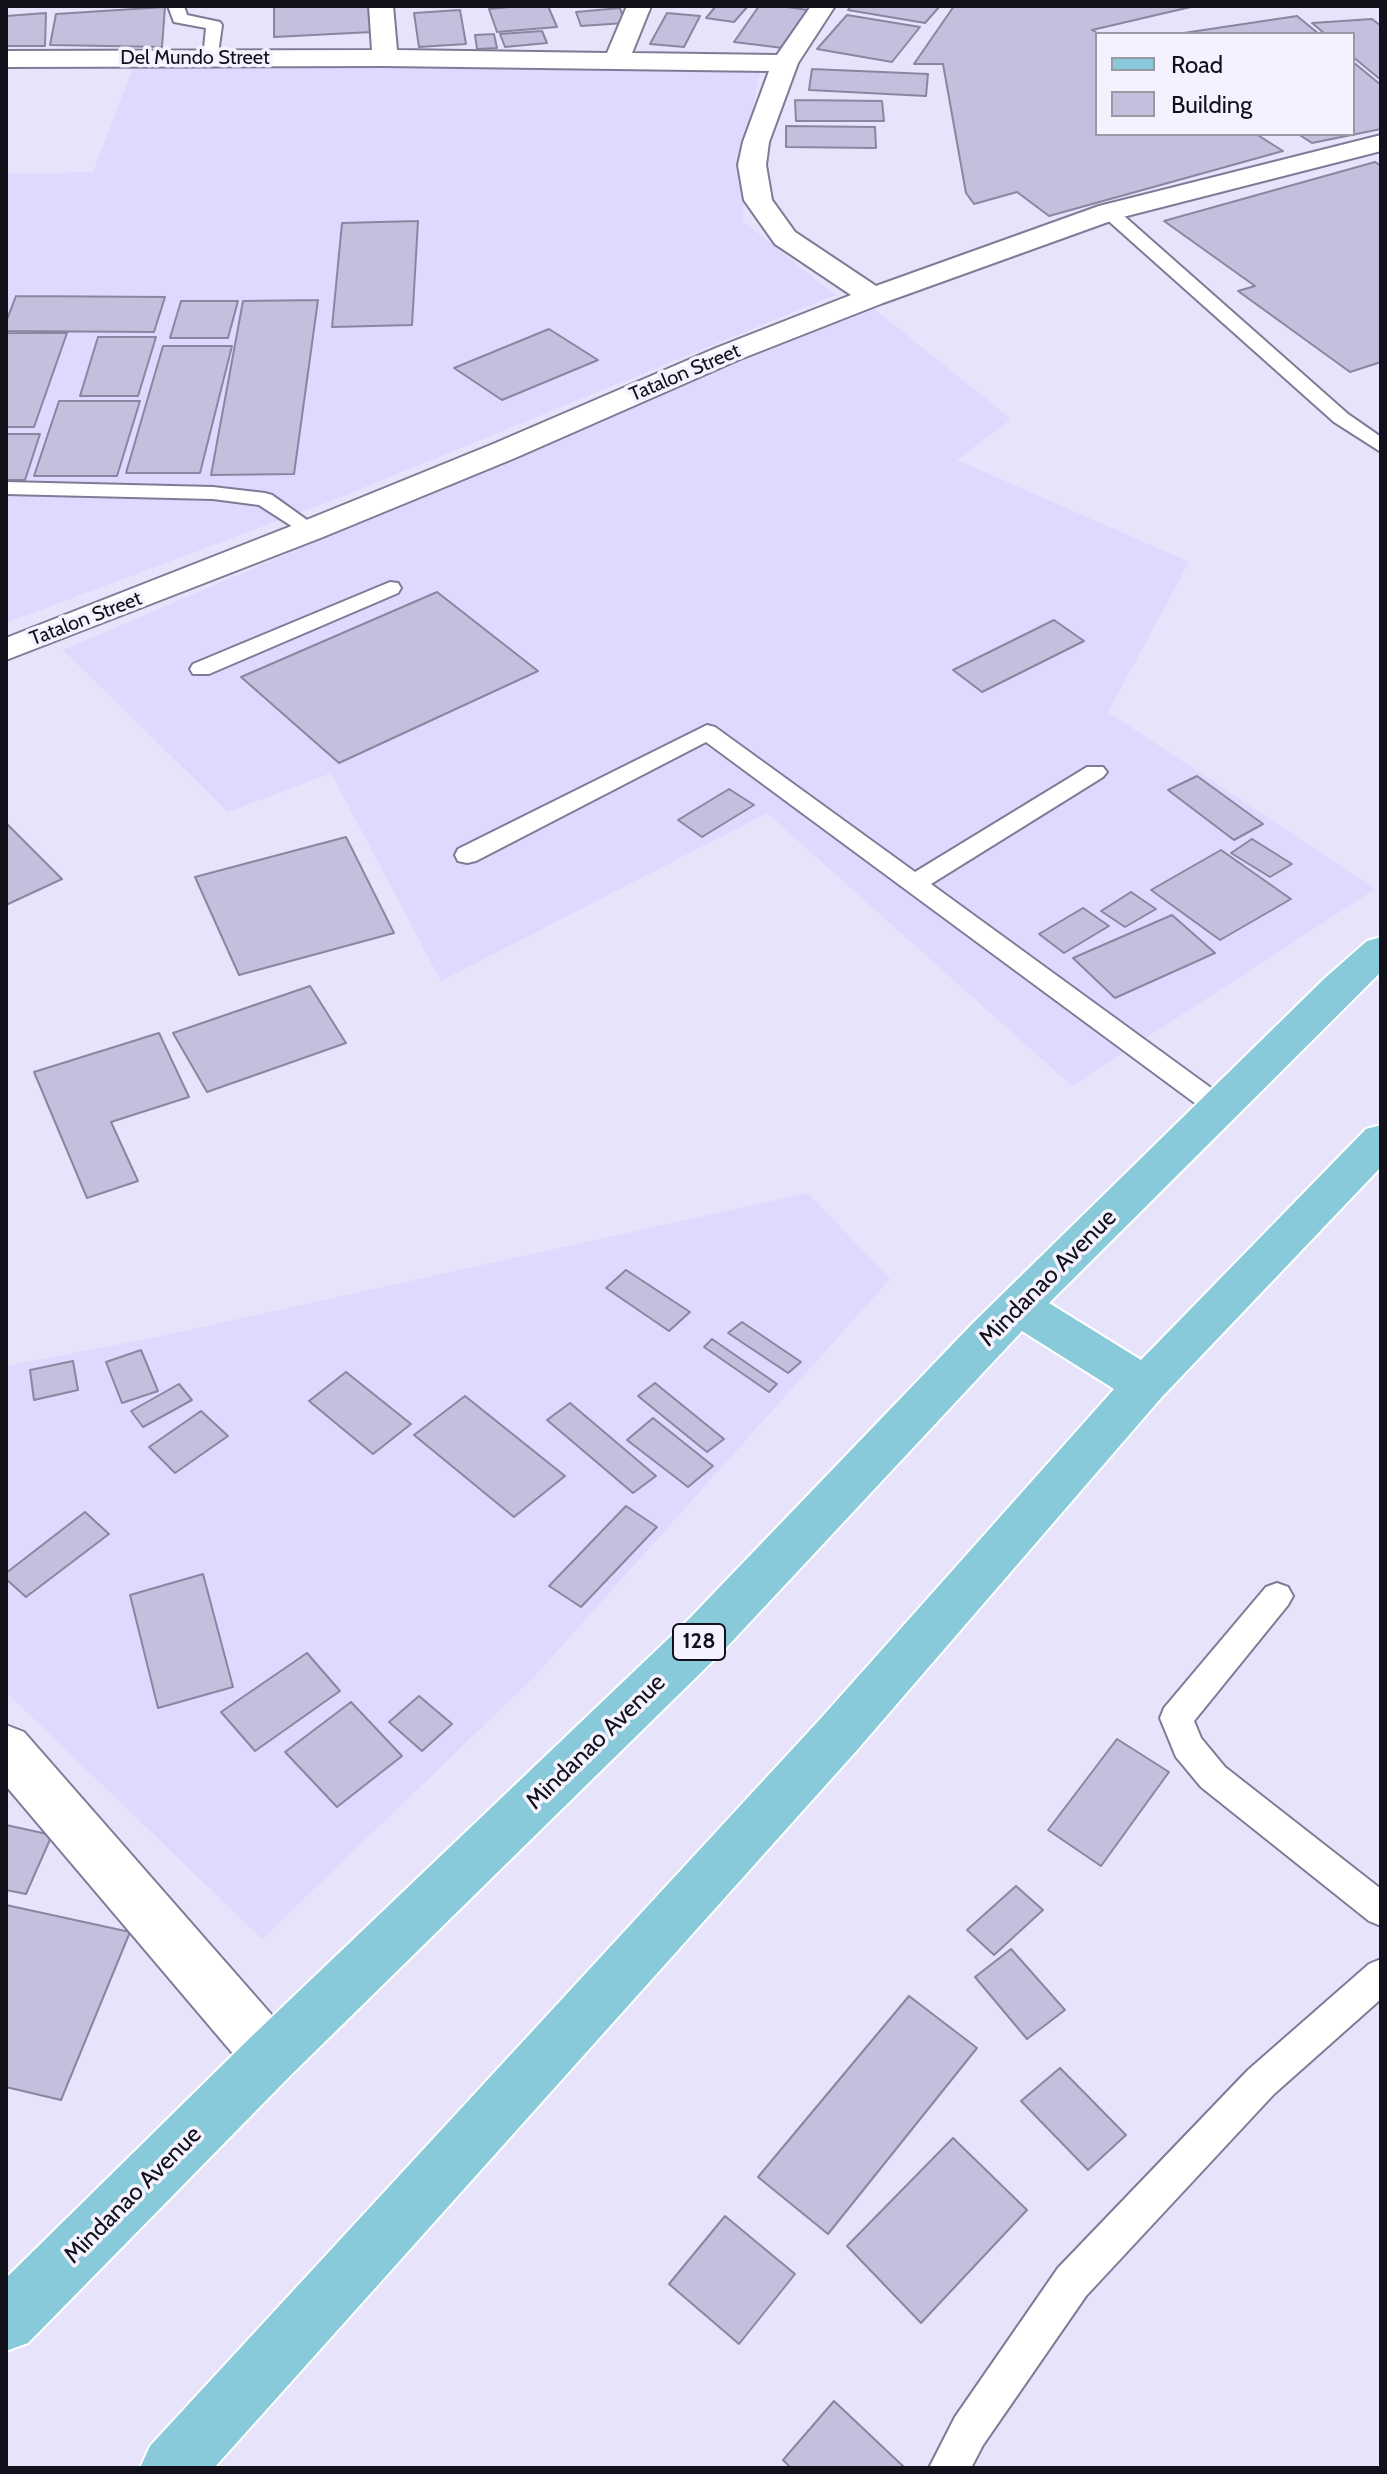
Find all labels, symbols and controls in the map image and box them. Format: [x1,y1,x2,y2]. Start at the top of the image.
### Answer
legend [1095,32,1355,136]
street label: Del Mundo Street [120,46,270,70]
text: Road [1171,50,1223,79]
text: Building [1171,90,1252,119]
street label: Tatalon Street [626,339,744,407]
street label: Tatalon Street [27,587,145,651]
street label: Mindanao Avenue [973,1203,1123,1353]
road number: 128 [673,1624,725,1660]
street label: Mindanao Avenue [520,1668,672,1816]
street label: Mindanao Avenue [58,2120,208,2270]

